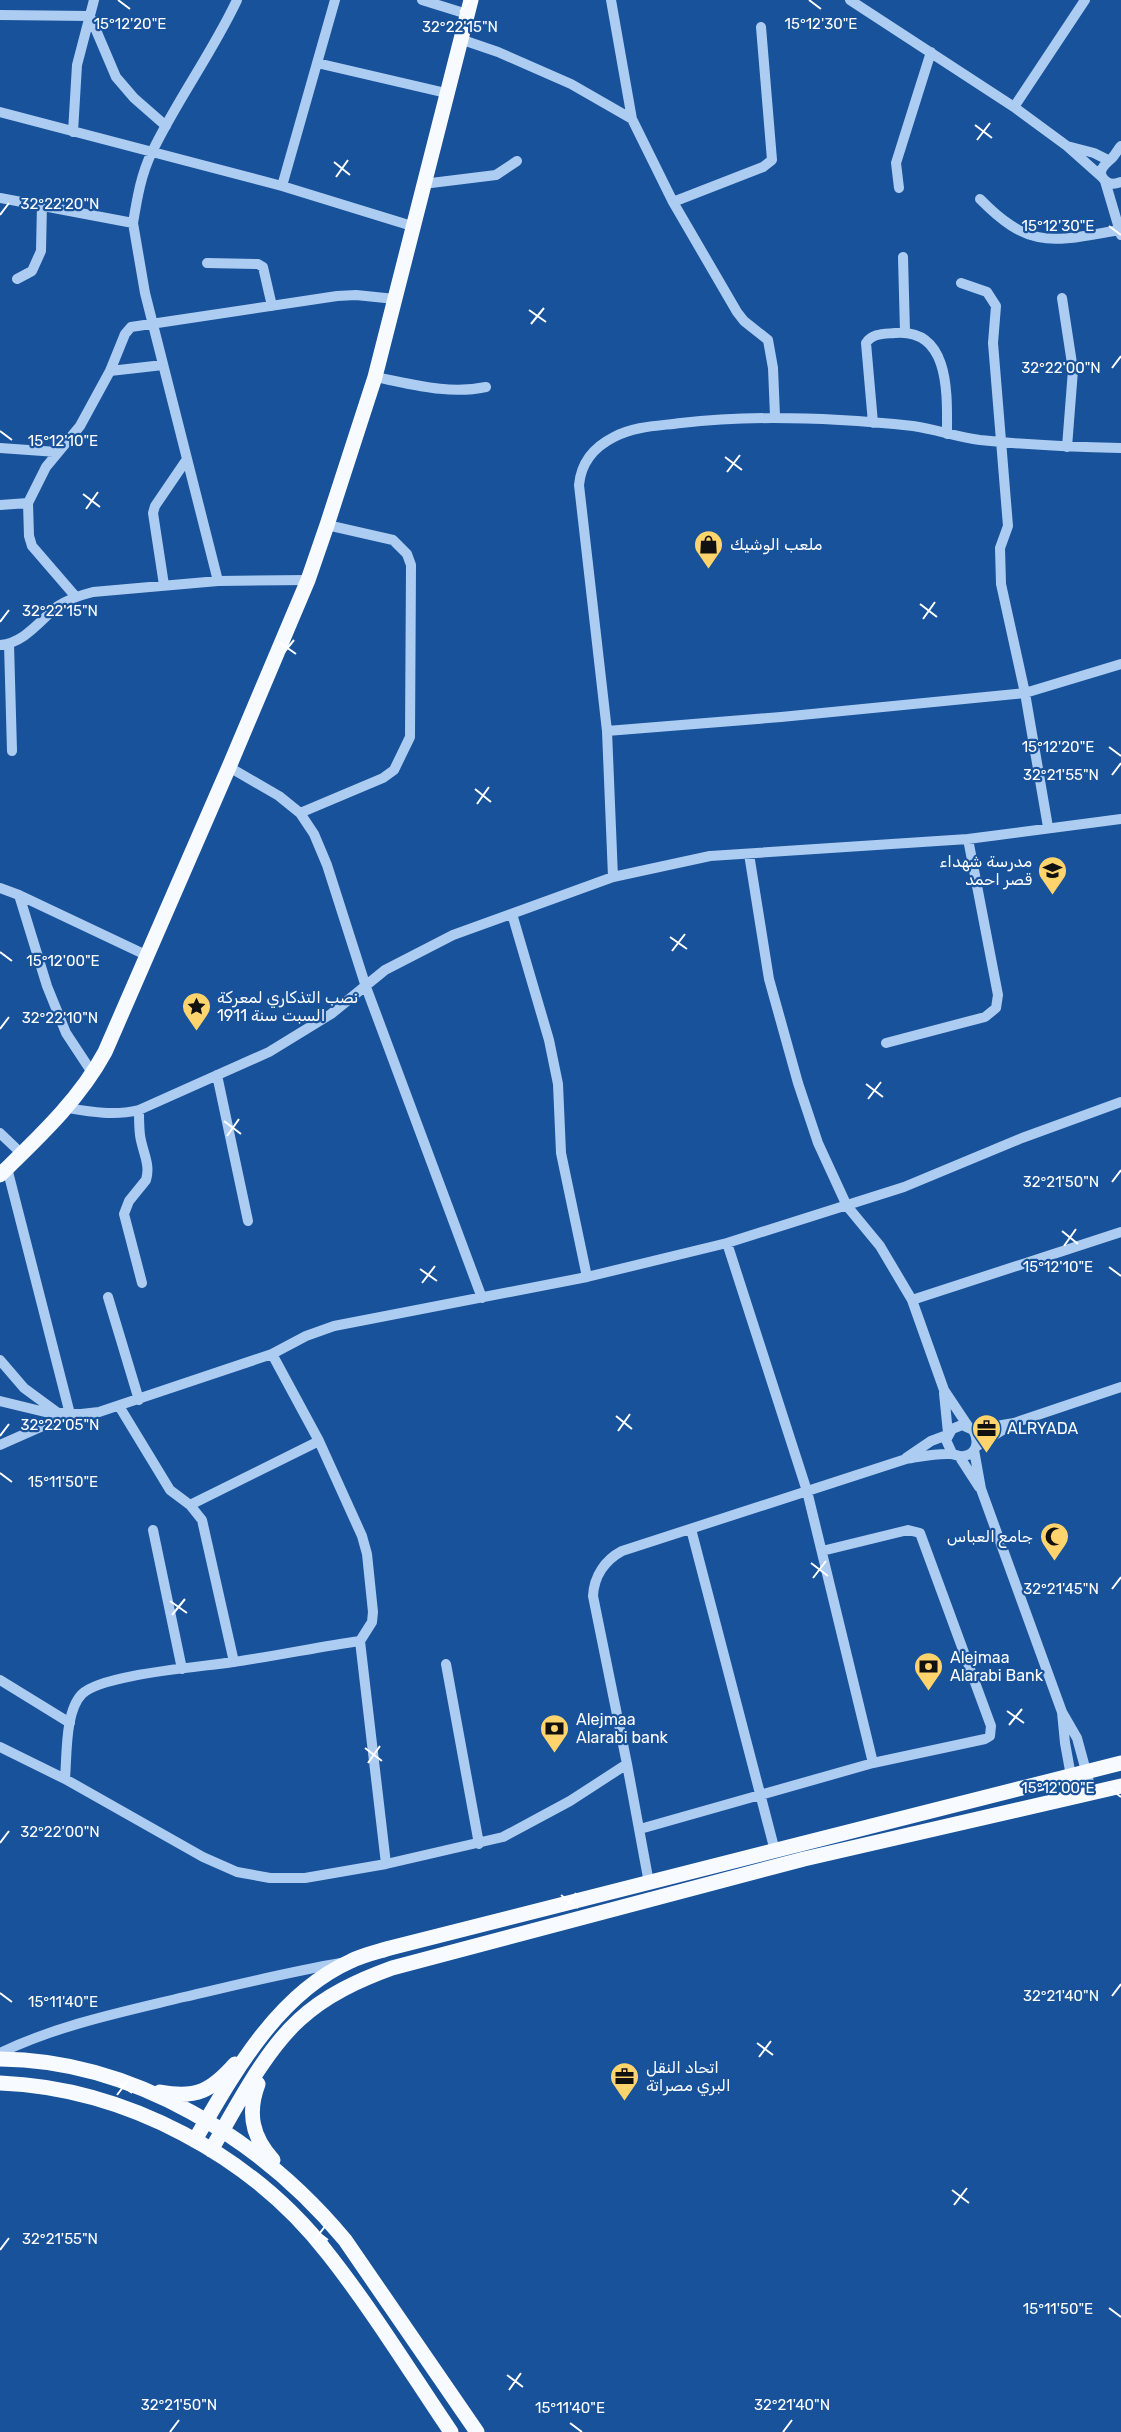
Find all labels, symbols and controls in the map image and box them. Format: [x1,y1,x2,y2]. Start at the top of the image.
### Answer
text: 15°12'20"E [94,15,166,33]
text: 15°12'30"E [785,15,857,33]
text: 32°22'15"N [422,18,498,36]
text: 32°22'20"N [21,195,99,213]
text: 15°12'30"E [1022,217,1094,235]
text: 32°22'00"N [1021,359,1101,377]
text: 15°12'10"E [28,432,98,450]
shop icon: ملعب الوشيك [693,528,725,570]
place label: ملعب الوشيك [730,535,823,555]
text: 32°22'15"N [22,602,98,620]
text: 15°12'20"E [1022,738,1094,756]
text: 32°21'55"N [1023,766,1099,784]
place label: مدرسة شهداء قصر احمد [939,852,1032,890]
school or university icon: مدرسة شهداء قصر احمد [1037,854,1069,896]
text: 15°12'00"E [26,952,100,970]
place label: نصب التذكاري لمعركة السبت سنة 1911 [217,988,358,1025]
place icon: نصب التذكاري لمعركة السبت سنة 1911 [180,990,212,1032]
text: 32°22'10"N [22,1009,98,1027]
text: 32°21'50"N [1023,1173,1099,1191]
text: 15°12'10"E [1023,1258,1093,1276]
office icon: ALRYADA [970,1412,1002,1454]
text: 32°22'05"N [21,1416,100,1434]
place label: ALRYADA [1007,1419,1079,1438]
text: 15°11'50"E [28,1473,98,1491]
mosque icon: جامع العباس [1038,1520,1070,1562]
place label: جامع العباس [947,1527,1033,1548]
text: 32°21'45"N [1023,1580,1099,1598]
place label: Alejmaa Alarabi Bank [950,1648,1044,1685]
bank icon: Alejmaa Alarabi Bank [913,1650,945,1692]
place label: Alejmaa Alarabi bank [576,1710,669,1747]
bank icon: Alejmaa Alarabi bank [539,1712,571,1754]
text: 15°12'00"E [1021,1779,1095,1797]
text: 32°22'00"N [20,1823,100,1841]
text: 32°21'40"N [1023,1987,1099,2005]
text: 15°11'40"E [28,1993,98,2011]
place label: اتحاد النقل البري مصراتة [646,2058,731,2097]
office icon: اتحاد النقل البري مصراتة [609,2060,641,2102]
text: 32°21'55"N [22,2230,98,2248]
text: 15°11'50"E [1023,2300,1093,2318]
text: 32°21'50"N [141,2396,217,2414]
text: 32°21'40"N [754,2396,830,2414]
text: 15°11'40"E [535,2399,605,2417]

